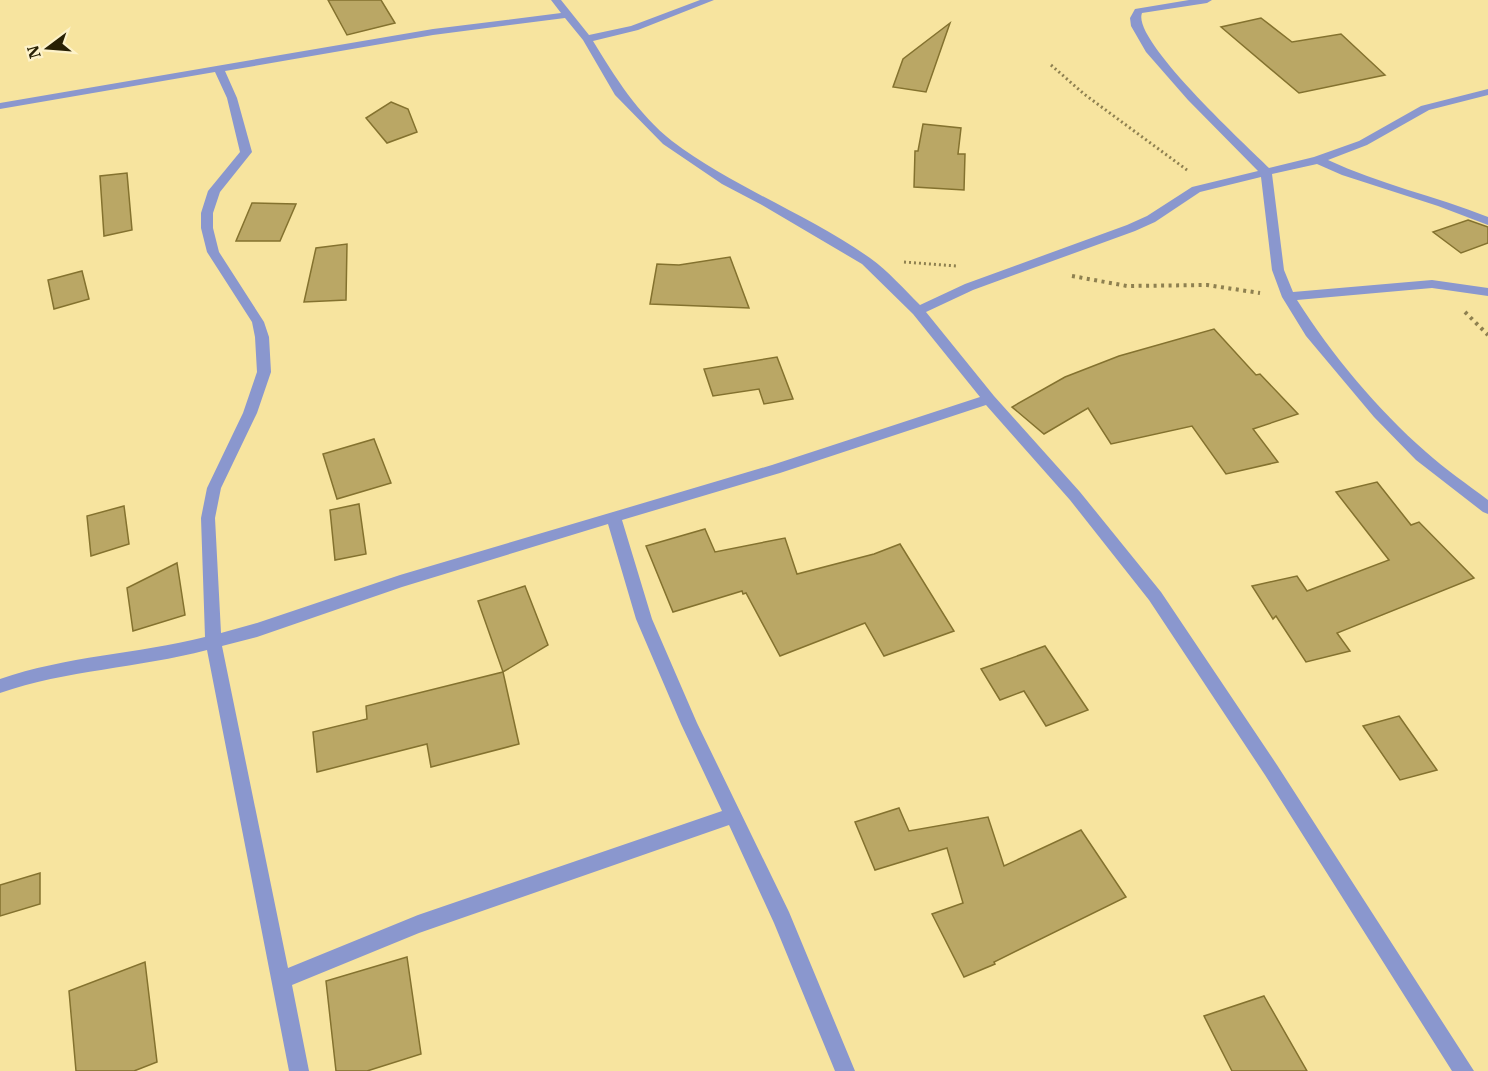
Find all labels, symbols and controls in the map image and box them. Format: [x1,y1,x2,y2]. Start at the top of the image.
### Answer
north arrow [18,18,78,78]
text: N [22,43,45,61]

